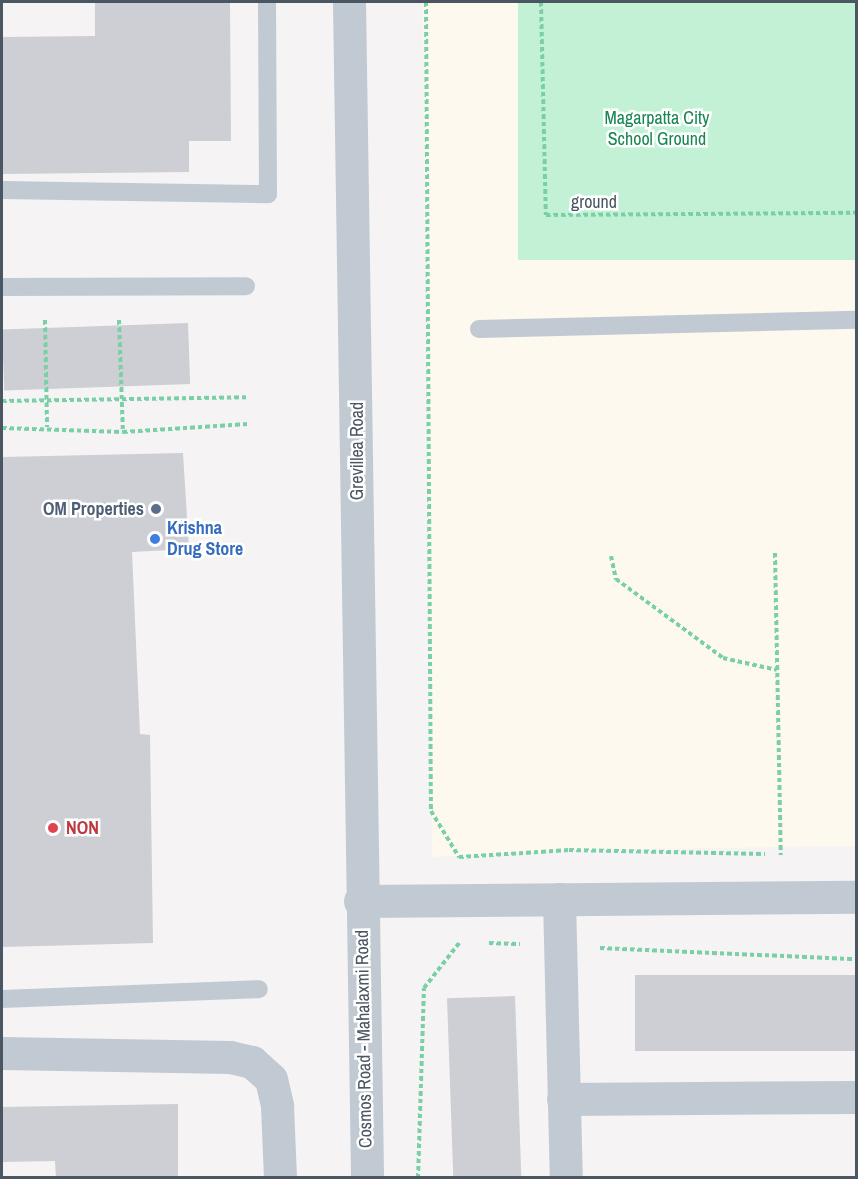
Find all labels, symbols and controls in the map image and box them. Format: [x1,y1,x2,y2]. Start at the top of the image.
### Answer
park label: Magarpatta City School Ground [604,108,710,150]
street label: ground [571,191,617,213]
street label: Grevillea Road [346,402,368,500]
place label: OM Properties [43,498,144,520]
marker: OM Properties [149,502,163,516]
place label: Krishna Drug Store [167,518,243,560]
marker: Krishna Drug Store [148,532,162,546]
place label: NON [66,817,99,839]
marker: NON [44,819,62,837]
street label: Cosmos Road - Mahalaxmi Road [351,930,377,1148]

